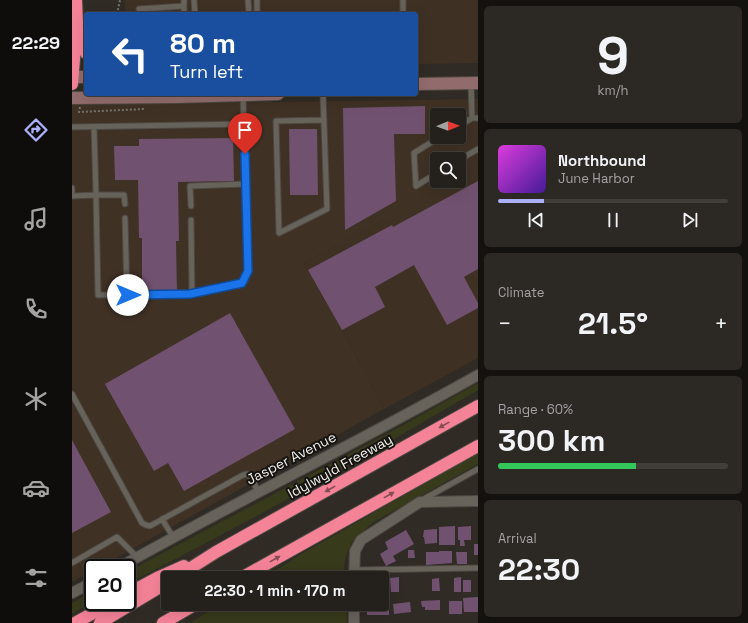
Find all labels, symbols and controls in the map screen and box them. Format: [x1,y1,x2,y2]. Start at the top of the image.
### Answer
text: 9 [597,23,629,89]
text: 80 m [170,25,236,61]
icon: left [104,28,156,80]
text: 22:29 [12,31,60,54]
text: Turn left [170,60,243,83]
text: km/h [598,82,628,99]
north arrow [430,108,466,144]
map controls [430,108,466,188]
pin [228,113,262,154]
icon: directions [22,116,50,144]
icon: arrive [234,119,256,141]
text: Northbound [558,151,646,170]
button: search [430,152,466,188]
text: June Harbor [558,170,635,187]
icon: music [22,205,50,233]
icon: previous [525,209,547,231]
icon: pause [602,209,624,231]
icon: next [679,209,701,231]
position arrow [107,274,149,316]
text: Climate [498,284,544,301]
icon: phone [22,295,50,323]
text: 21.5° [578,304,648,343]
text: − [498,309,512,337]
text: + [714,309,728,337]
icon: climate [22,385,50,413]
text: Range · 60% [498,401,573,418]
text: 300 km [498,421,605,460]
one-way arrow [438,422,450,429]
street label: Jasper Avenue [243,428,339,488]
street label: Idylwyld Freeway [285,430,395,502]
icon: car [22,474,50,502]
one-way arrow [324,485,336,492]
one-way arrow [383,492,395,499]
text: Arrival [498,530,537,547]
text: 22:30 [498,550,580,589]
one-way arrow [270,556,281,562]
speed limit sign: 20 [84,559,136,611]
icon: filters [22,564,50,592]
text: 22:30 · 1 min · 170 m [205,581,345,600]

